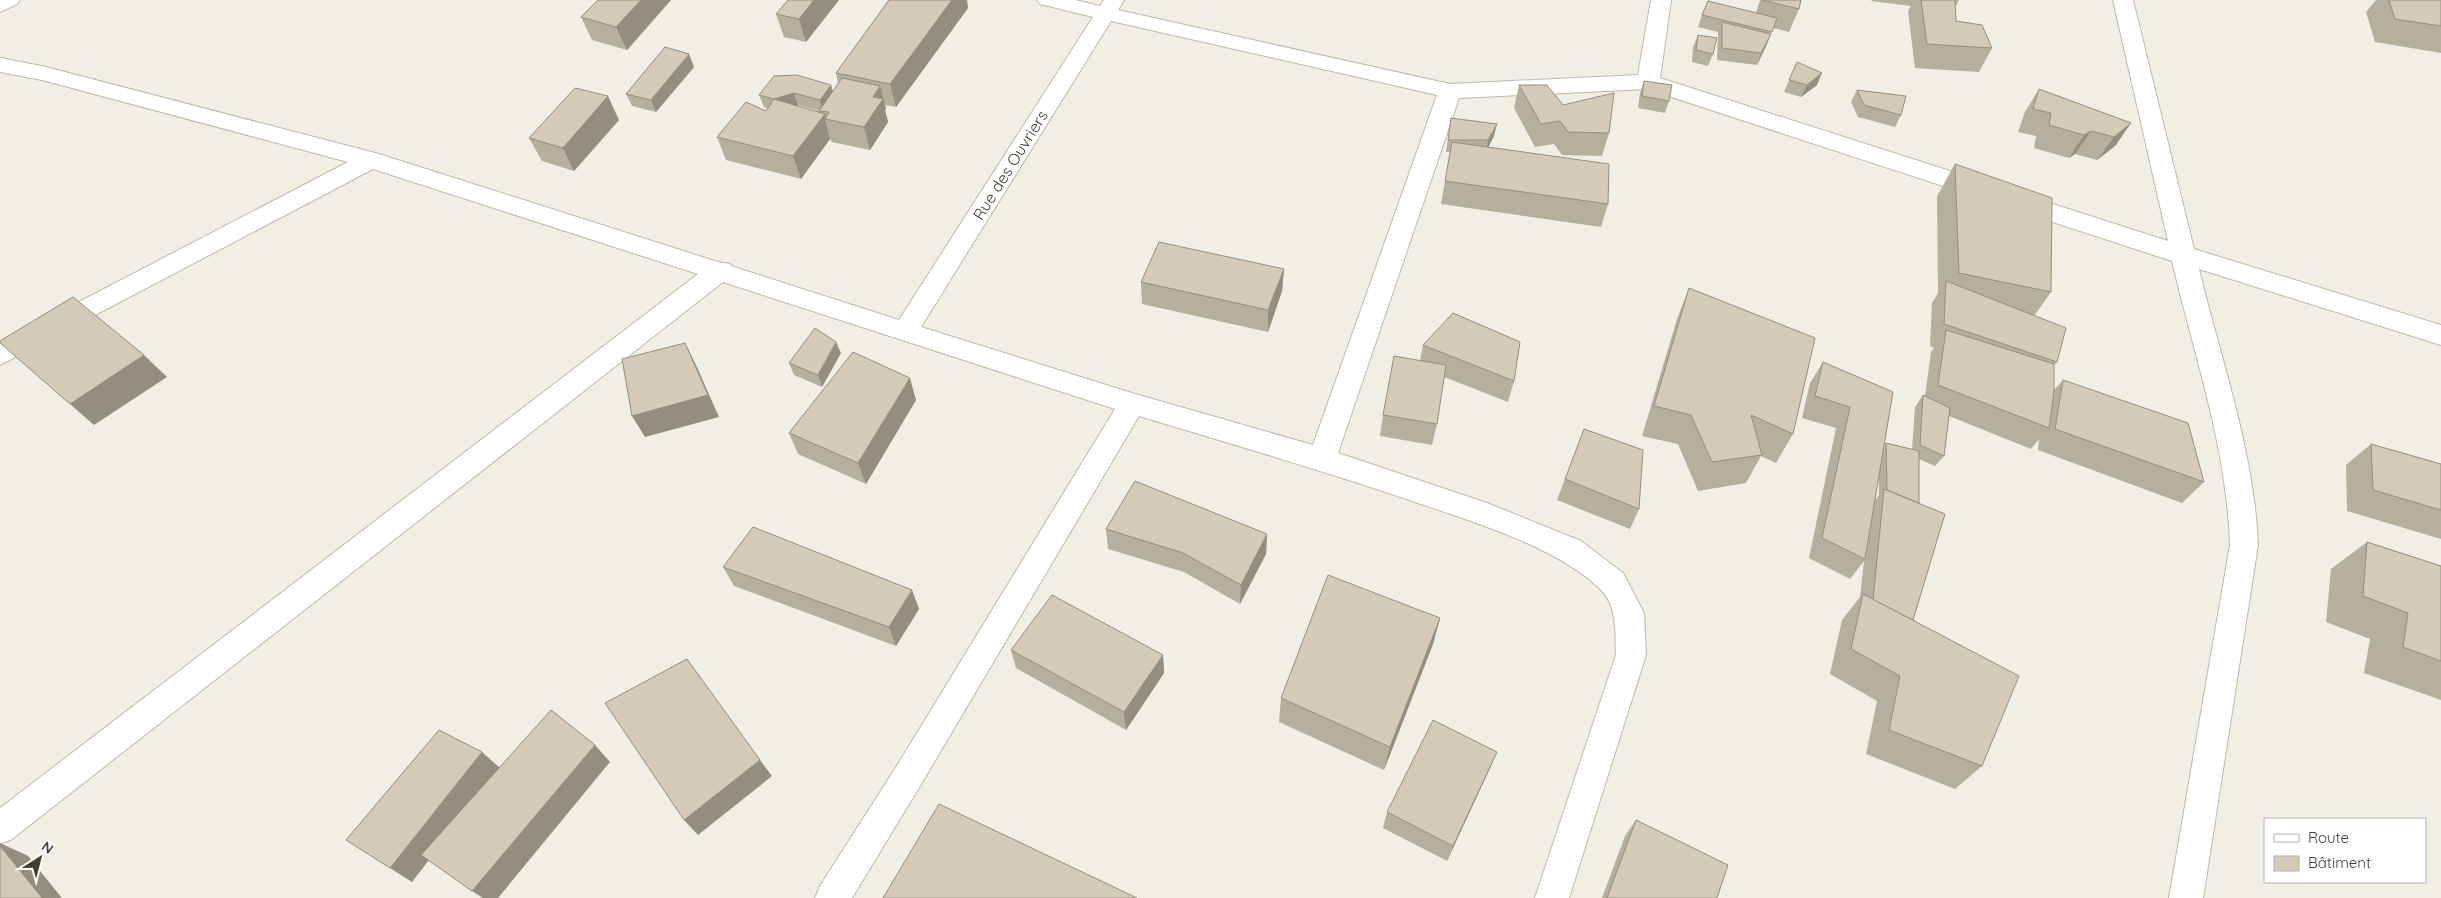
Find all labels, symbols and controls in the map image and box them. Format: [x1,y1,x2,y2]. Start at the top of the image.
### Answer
street label: Rue des Ouvriers [968,106,1052,224]
legend [2264,818,2426,883]
text: Route [2308,828,2349,847]
north arrow [15,833,65,883]
text: N [38,837,57,858]
text: Bâtiment [2308,853,2371,872]

